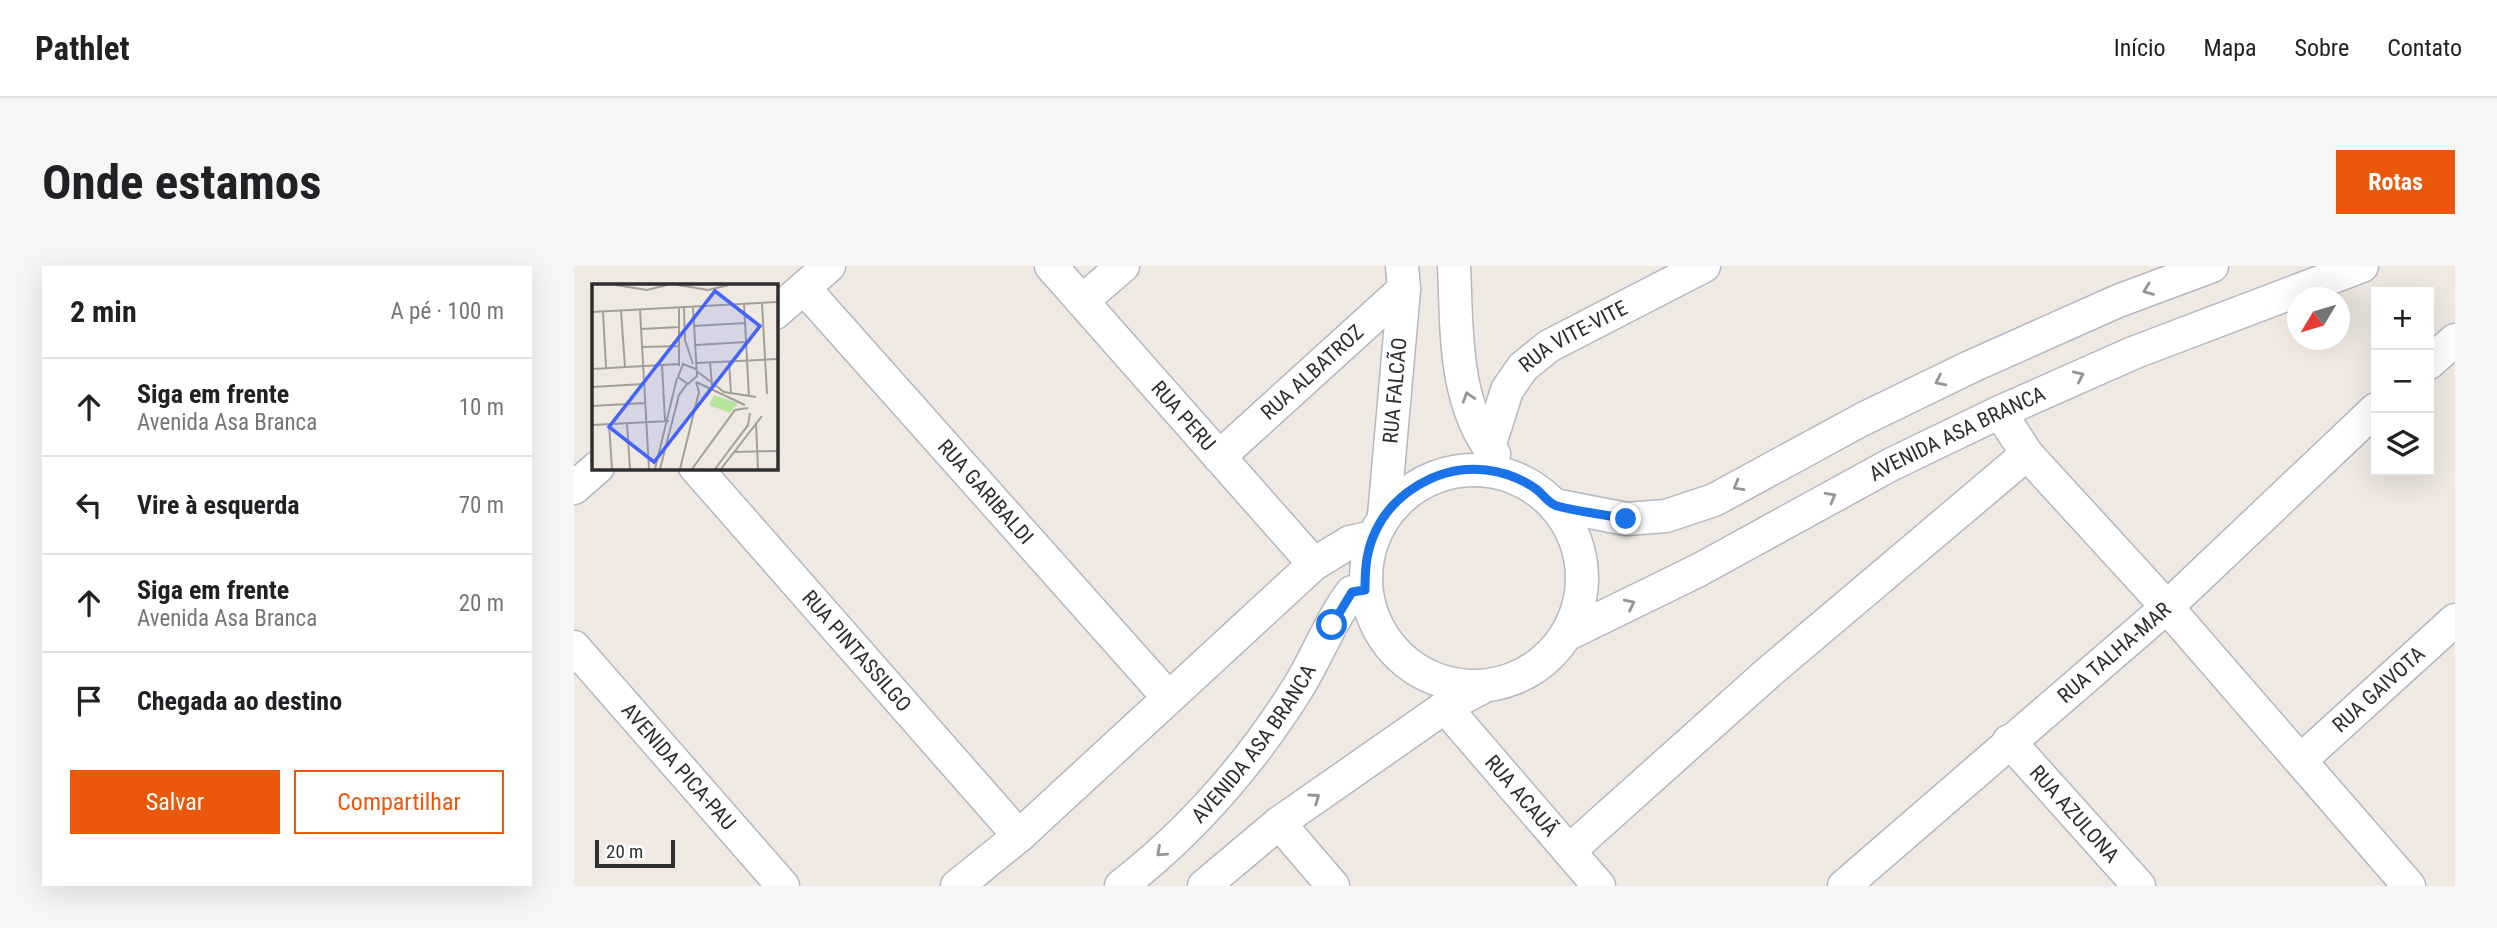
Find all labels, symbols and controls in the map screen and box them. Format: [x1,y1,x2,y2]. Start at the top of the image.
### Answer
text: Pathlet [35,29,130,68]
text: Início [2114,34,2166,62]
text: Mapa [2204,34,2257,62]
text: Sobre [2295,34,2349,62]
text: Contato [2387,34,2462,62]
button: Rotas [2336,150,2455,214]
text: Onde estamos [42,154,322,211]
one-way arrow [2143,282,2155,296]
inset map [592,284,777,469]
north arrow [2287,287,2350,350]
map controls [2371,287,2434,476]
button: + [2371,287,2434,350]
text: 2 min [70,294,137,329]
street label: RUA VITE-VITE [1514,296,1631,377]
text: A pé · 100 m [391,298,504,325]
street label: RUA ALBATROZ [1256,320,1368,425]
street label: RUA FALCÃO [1378,337,1412,444]
button: − [2371,350,2434,413]
one-way arrow [2072,370,2085,384]
one-way arrow [1935,373,1947,387]
street label: RUA PERU [1146,376,1220,456]
text: Siga em frente [137,379,289,409]
street label: AVENIDA ASA BRANCA [1865,381,2049,486]
icon: ahead [70,388,108,426]
one-way arrow [1461,391,1476,403]
text: 10 m [459,394,504,421]
text: Avenida Asa Branca [137,409,317,436]
button: layers [2371,413,2434,476]
street label: RUA GARIBALDI [933,435,1038,549]
one-way arrow [1733,478,1746,491]
icon: left [70,486,108,524]
text: Vire à esquerda [137,490,300,520]
text: 70 m [459,492,504,519]
one-way arrow [1824,492,1836,506]
route end [1610,503,1641,534]
text: Siga em frente [137,575,289,605]
icon: ahead [70,584,108,622]
street label: RUA PINTASSILGO [797,586,916,716]
text: 20 m [459,590,504,617]
street label: RUA TALHA-MAR [2053,597,2176,708]
one-way arrow [1623,598,1635,612]
text: Avenida Asa Branca [137,605,317,632]
route start [1316,609,1347,640]
street label: RUA GAIVOTA [2328,642,2430,737]
street label: AVENIDA ASA BRANCA [1187,660,1321,828]
icon: arrive [70,682,108,720]
text: Chegada ao destino [137,686,342,716]
street label: AVENIDA PICA-PAU [617,698,741,835]
street label: RUA ACAUÃ [1480,750,1563,841]
street label: RUA AZULONA [2025,761,2124,867]
button: Salvar [70,770,280,834]
button: Compartilhar [294,770,504,834]
one-way arrow [1307,794,1320,806]
scale bar [595,837,676,869]
text: 20 m [606,840,643,863]
one-way arrow [1156,844,1169,856]

